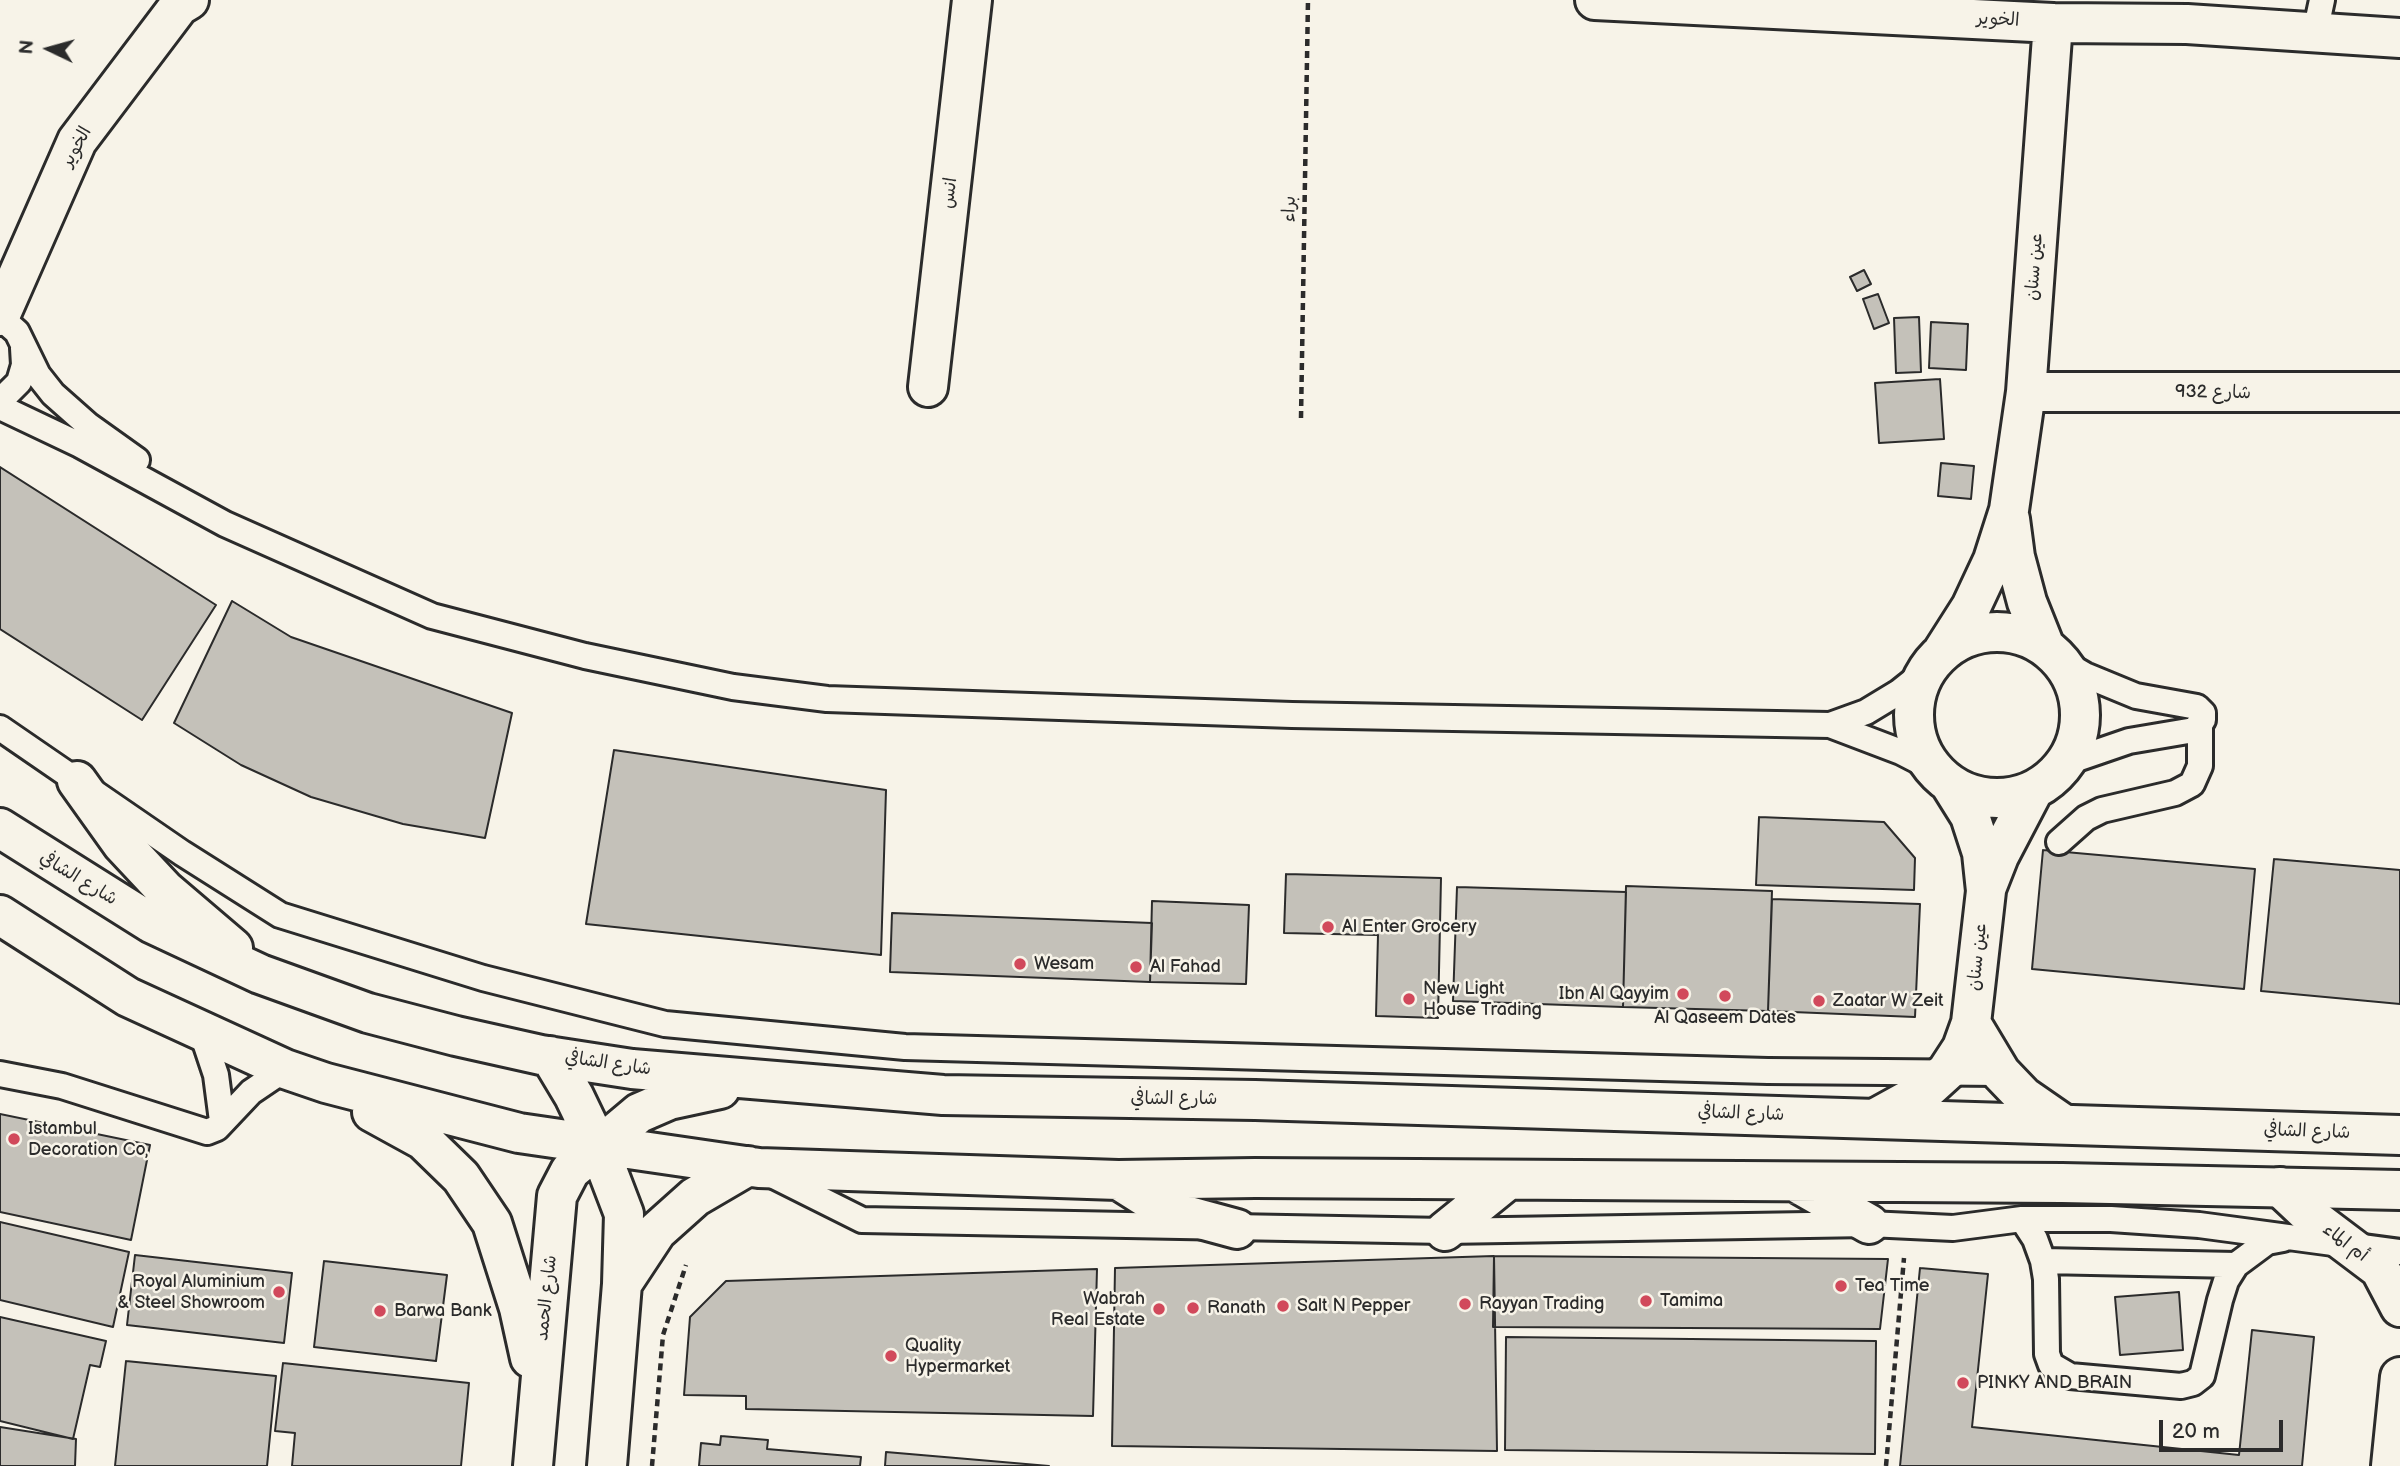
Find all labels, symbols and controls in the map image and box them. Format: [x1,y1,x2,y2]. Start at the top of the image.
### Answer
street label: الخوير [1976,8,2020,32]
north arrow [14,14,84,84]
text: N [16,39,40,55]
street label: الخوير [57,123,97,171]
street label: انس [937,176,963,210]
street label: براء [1279,196,1301,222]
street label: عين سنان [2022,232,2048,302]
street label: شارع 932 [2175,382,2251,404]
street label: شارع الشافي [35,847,121,911]
place label: Al Enter Grocery [1342,916,1477,938]
marker: Al Enter Grocery [1320,919,1336,935]
street label: عين سنان [1964,922,1992,992]
place label: Wesam [1034,953,1094,975]
marker: Wesam [1012,956,1028,972]
place label: Al Fahad [1150,956,1221,978]
marker: Al Fahad [1128,959,1144,975]
place label: New Light House Trading [1423,978,1542,1020]
place label: Ibn Al Qayyim [1559,983,1669,1005]
marker: Ibn Al Qayyim [1675,986,1691,1002]
marker: Al Qaseem Dates [1717,988,1733,1004]
place label: Zaatar W Zeit [1833,990,1944,1012]
marker: New Light House Trading [1401,991,1417,1007]
marker: Zaatar W Zeit [1811,993,1827,1009]
place label: Al Qaseem Dates [1654,1007,1796,1029]
street label: شارع الشافي [563,1047,653,1081]
street label: شارع الشافي [1131,1088,1217,1110]
street label: شارع الشافي [1697,1102,1785,1126]
place label: Istambul Decoration Co, [28,1118,148,1160]
street label: شارع الشافي [2263,1120,2351,1144]
marker: Istambul Decoration Co, [6,1131,22,1147]
street label: أم الماء [2318,1219,2372,1267]
street label: شارع الحمد [532,1254,562,1342]
place label: Royal Aluminium & Steel Showroom [118,1271,265,1314]
place label: Tea Time [1855,1275,1930,1297]
marker: Tea Time [1833,1278,1849,1294]
marker: Royal Aluminium & Steel Showroom [271,1284,287,1300]
place label: Wabrah Real Estate [1051,1288,1145,1330]
place label: Tamima [1660,1290,1723,1312]
place label: Rayyan Trading [1479,1293,1604,1315]
marker: Tamima [1638,1293,1654,1309]
place label: Salt N Pepper [1297,1295,1410,1317]
marker: Rayyan Trading [1457,1296,1473,1312]
place label: Ranath [1207,1297,1266,1319]
marker: Salt N Pepper [1275,1298,1291,1314]
place label: Barwa Bank [394,1300,492,1322]
marker: Ranath [1185,1300,1201,1316]
marker: Wabrah Real Estate [1151,1301,1167,1317]
marker: Barwa Bank [372,1303,388,1319]
place label: Quality Hypermarket [905,1335,1010,1378]
marker: Quality Hypermarket [883,1348,899,1364]
place label: PINKY AND BRAIN [1977,1372,2132,1394]
marker: PINKY AND BRAIN [1955,1375,1971,1391]
scale bar [2162,1406,2286,1450]
text: 20 m [2172,1419,2220,1444]

